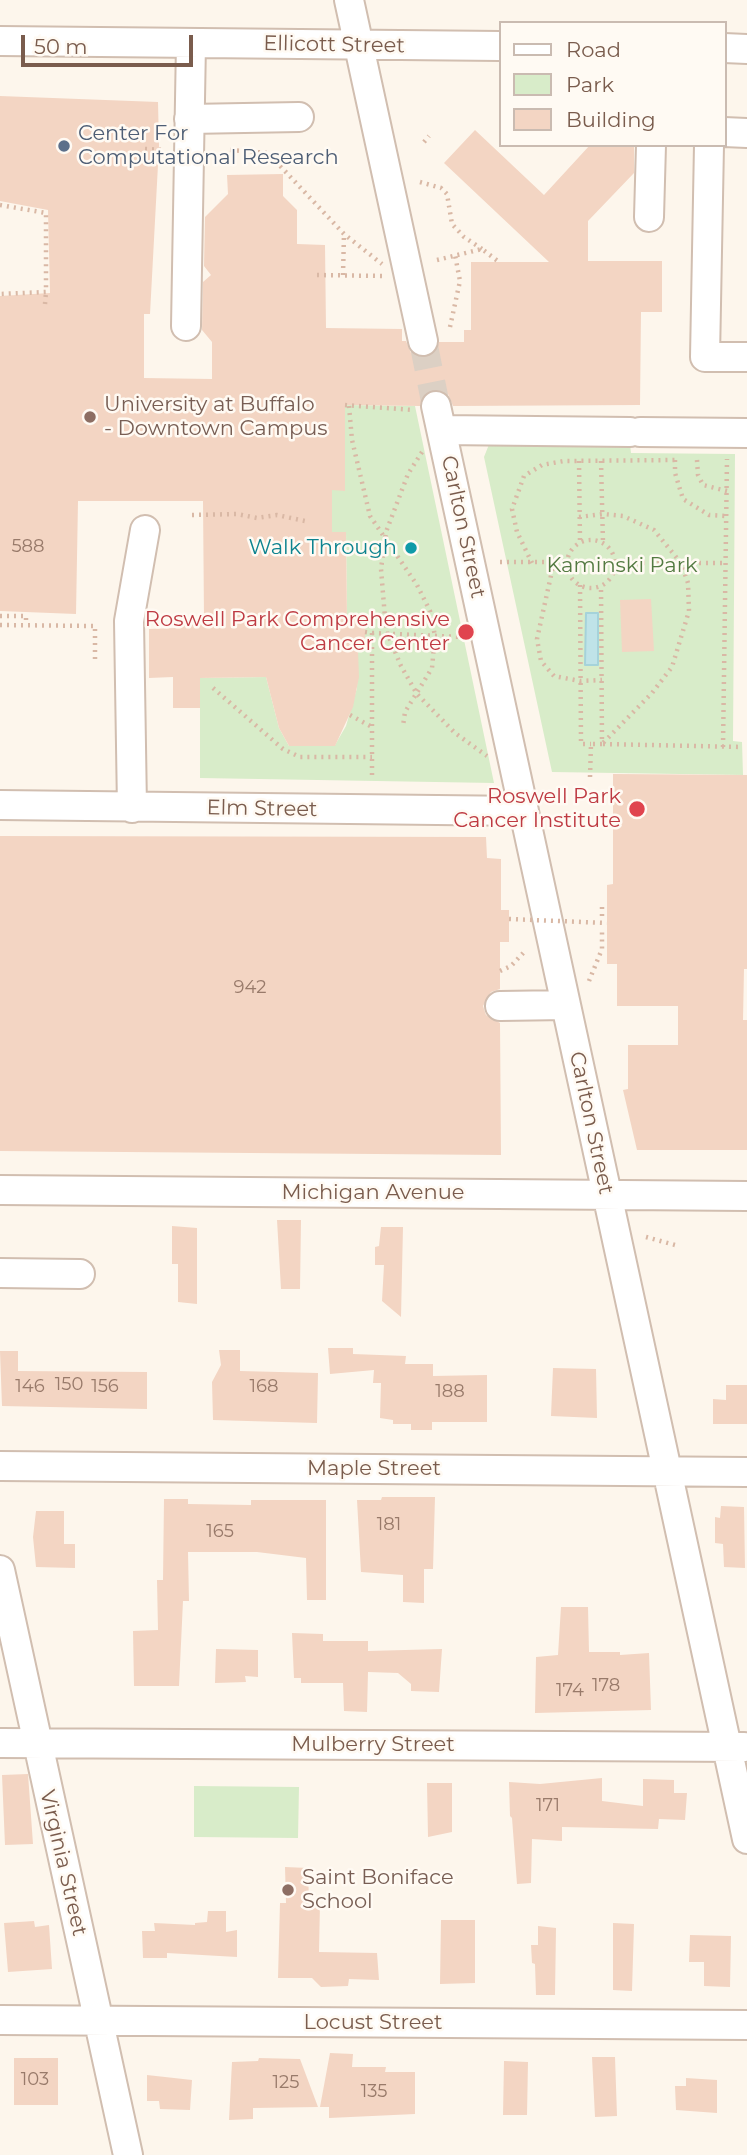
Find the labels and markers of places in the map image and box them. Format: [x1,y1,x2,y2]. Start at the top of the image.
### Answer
place label: Center For Computational Research [78,121,339,171]
marker: Center For Computational Research [56,138,72,154]
place label: University at Buffalo - Downtown Campus [104,392,328,442]
marker: University at Buffalo - Downtown Campus [82,409,98,425]
place label: Walk Through [248,535,397,561]
marker: Walk Through [403,540,419,556]
place label: Roswell Park Comprehensive Cancer Center [145,607,450,657]
marker: Roswell Park Comprehensive Cancer Center [456,622,476,642]
place label: Roswell Park Cancer Institute [453,784,621,834]
marker: Roswell Park Cancer Institute [627,799,647,819]
place label: Saint Boniface School [302,1865,454,1915]
marker: Saint Boniface School [280,1882,296,1898]

